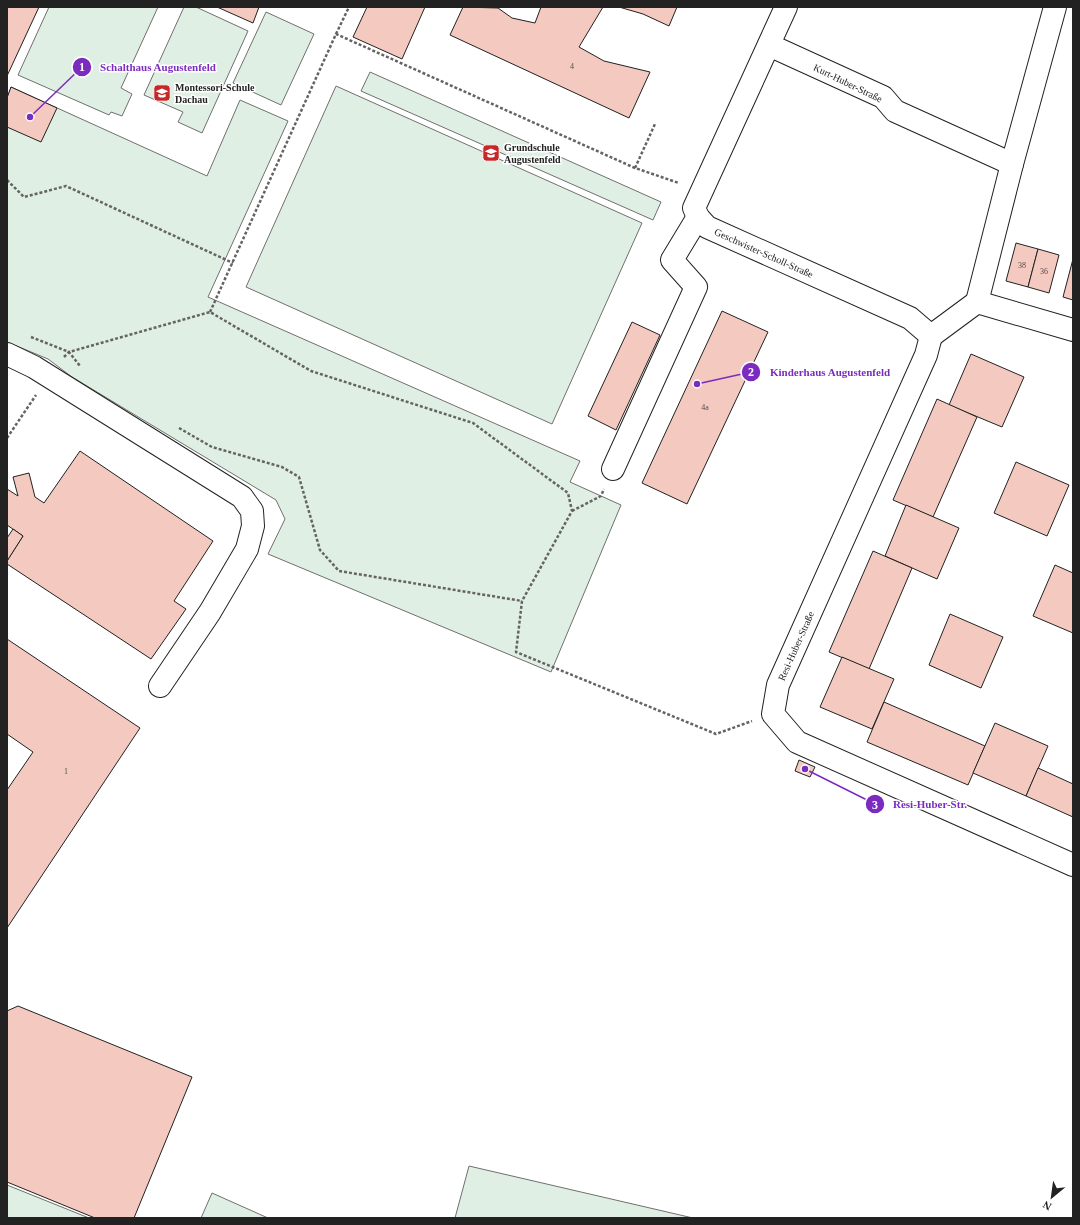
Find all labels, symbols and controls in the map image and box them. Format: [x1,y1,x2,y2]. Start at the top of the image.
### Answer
callout: Schalthaus Augustenfeld [72,55,225,78]
text: 1 [79,60,85,74]
text: Schalthaus Augustenfeld [100,61,216,73]
house number: 4 [570,62,574,71]
street label: Kurt-Huber-Straße [812,62,885,105]
place label: Montessori-Schule Dachau [175,82,255,105]
school or university icon: Montessori-Schule Dachau [152,83,172,103]
place label: Grundschule Augustenfeld [504,142,561,165]
school or university icon: Grundschule Augustenfeld [481,143,501,163]
street label: Geschwister-Scholl-Straße [713,226,816,280]
house number: 38 [1018,261,1026,270]
house number: 36 [1040,267,1048,276]
callout: Kinderhaus Augustenfeld [741,360,898,383]
text: 2 [748,365,754,379]
text: Kinderhaus Augustenfeld [770,366,890,378]
house number: 4a [701,403,709,412]
street label: Resi-Huber-Straße [776,609,816,682]
house number: 1 [64,767,68,776]
callout: Resi-Huber-Str. [865,793,975,816]
text: 3 [872,798,878,812]
text: Resi-Huber-Str. [893,798,967,810]
north arrow [1032,1177,1072,1217]
text: N [1041,1199,1054,1213]

